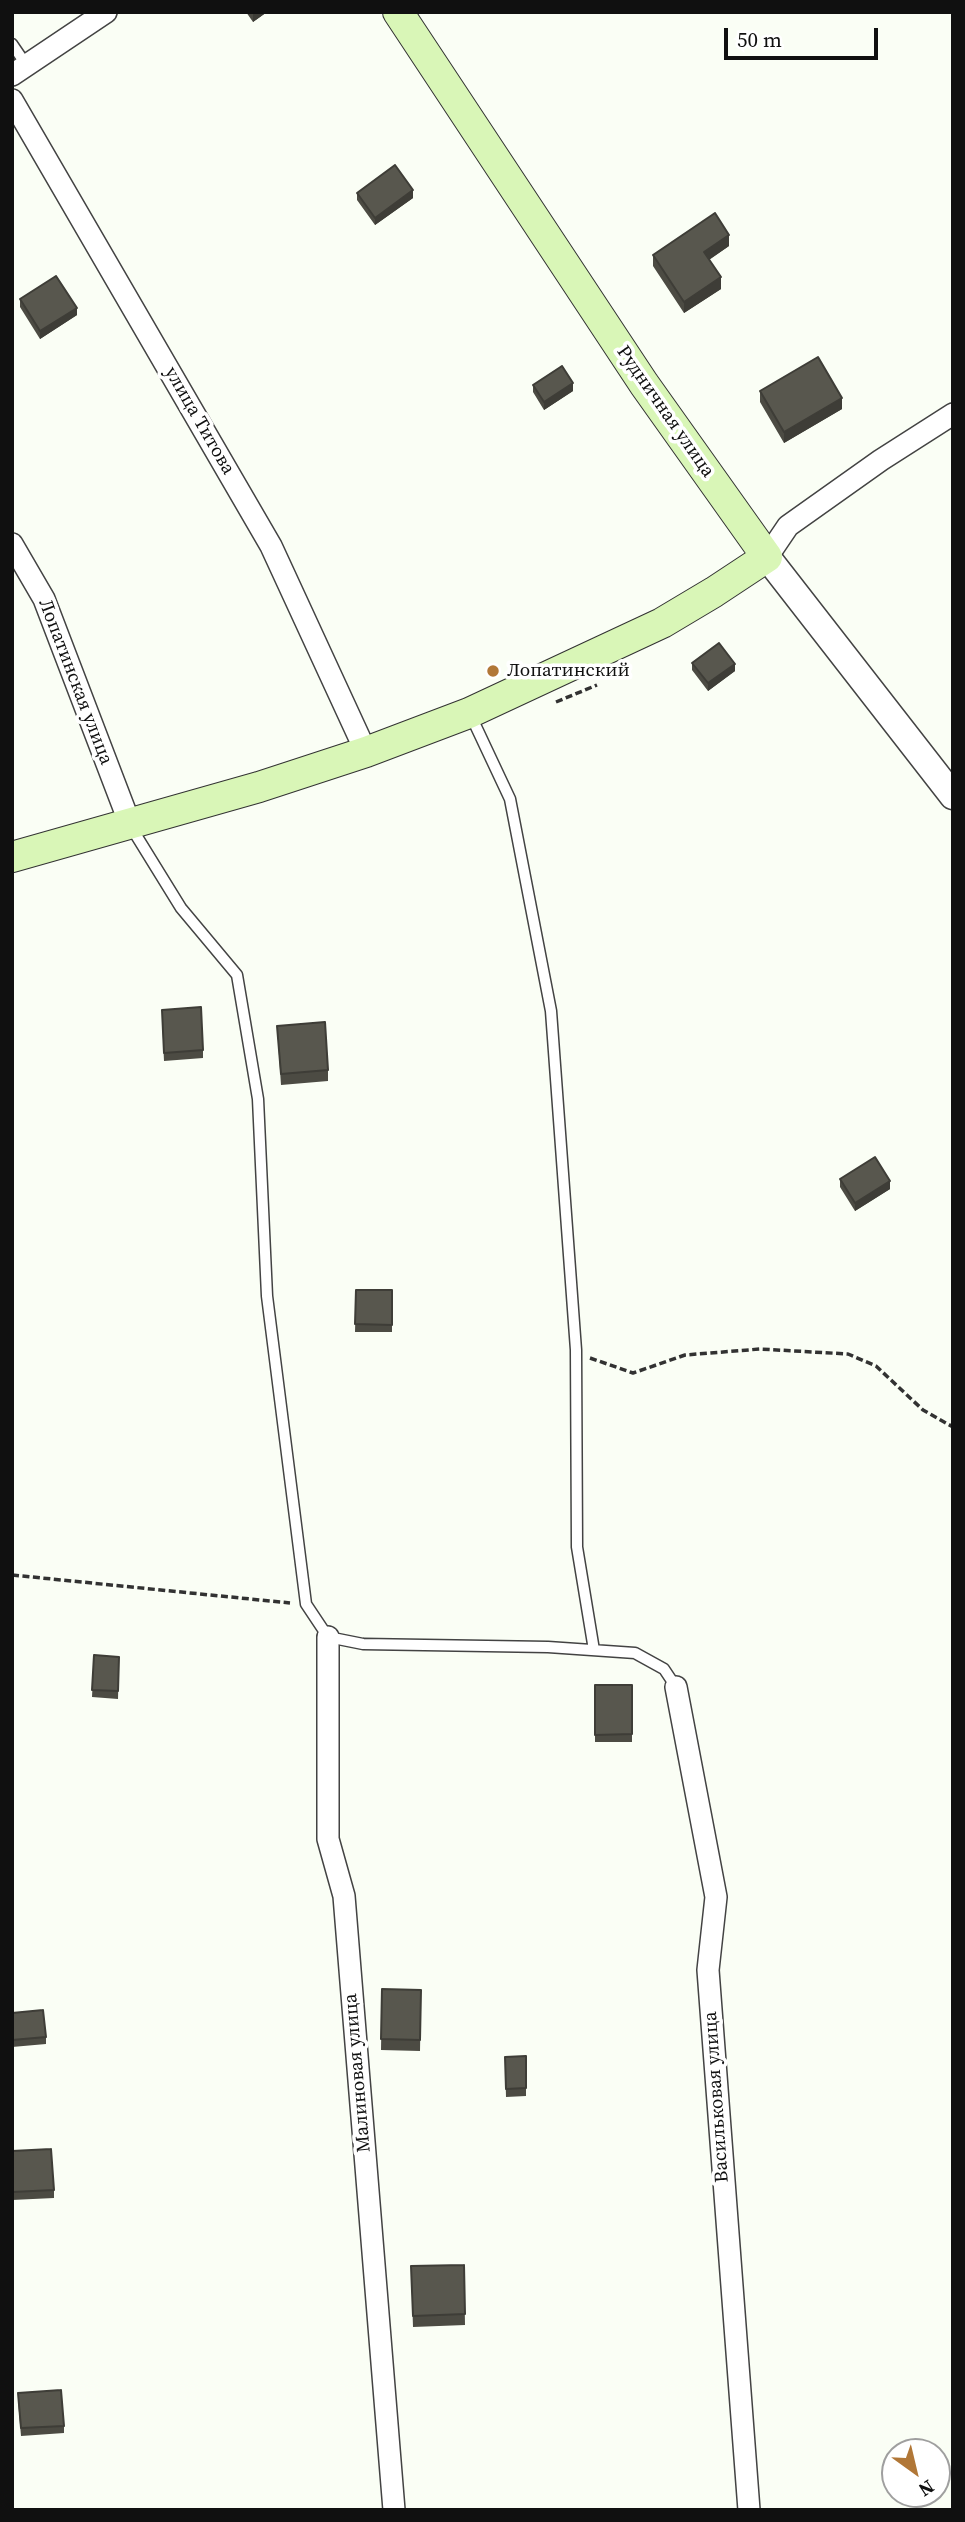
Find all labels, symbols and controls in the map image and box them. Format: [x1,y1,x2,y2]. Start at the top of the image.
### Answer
scale bar [727,14,881,58]
text: 50 m [737,25,782,54]
street label: Рудничная улица [611,342,719,482]
street label: улица Титова [159,363,239,479]
street label: Лопатинская улица [33,596,117,768]
place label: Лопатинский [507,660,630,682]
marker: Лопатинский [485,663,501,679]
street label: Малиновая улица [340,1993,376,2153]
street label: Васильковая улица [700,2011,734,2183]
north arrow [881,2438,951,2508]
text: N [914,2474,940,2503]

